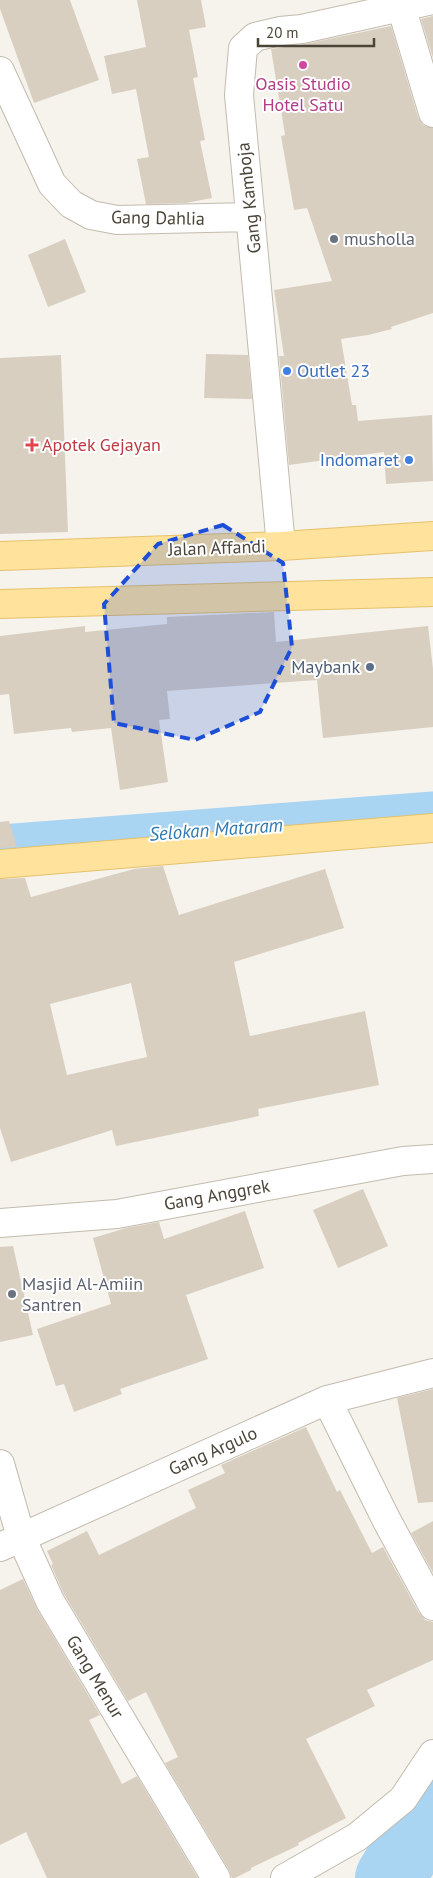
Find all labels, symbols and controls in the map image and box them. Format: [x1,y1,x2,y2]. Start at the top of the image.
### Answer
scale bar [258,15,374,47]
text: 20 m [266,23,299,42]
marker: Oasis Studio Hotel Satu [297,59,309,71]
place label: Oasis Studio Hotel Satu [255,72,351,116]
street label: Gang Kamboja [231,141,266,255]
street label: Gang Dahlia [111,205,205,230]
place label: musholla [344,227,415,250]
marker: musholla [328,233,340,245]
place label: Outlet 23 [297,359,370,382]
marker: Outlet 23 [281,365,293,377]
place label: Apotek Gejayan [42,433,161,456]
marker: Apotek Gejayan [26,439,38,451]
place label: Indomaret [320,448,399,471]
marker: Indomaret [403,454,415,466]
street label: Jalan Affandi [167,534,266,561]
place label: Maybank [291,655,360,678]
marker: Maybank [364,661,376,673]
water label: Selokan Mataram [148,812,284,846]
street label: Gang Anggrek [162,1174,272,1215]
place label: Masjid Al-Amiin Santren [22,1272,143,1316]
marker: Masjid Al-Amiin Santren [6,1288,18,1300]
street label: Gang Argulo [165,1421,261,1480]
street label: Gang Menur [62,1631,129,1723]

